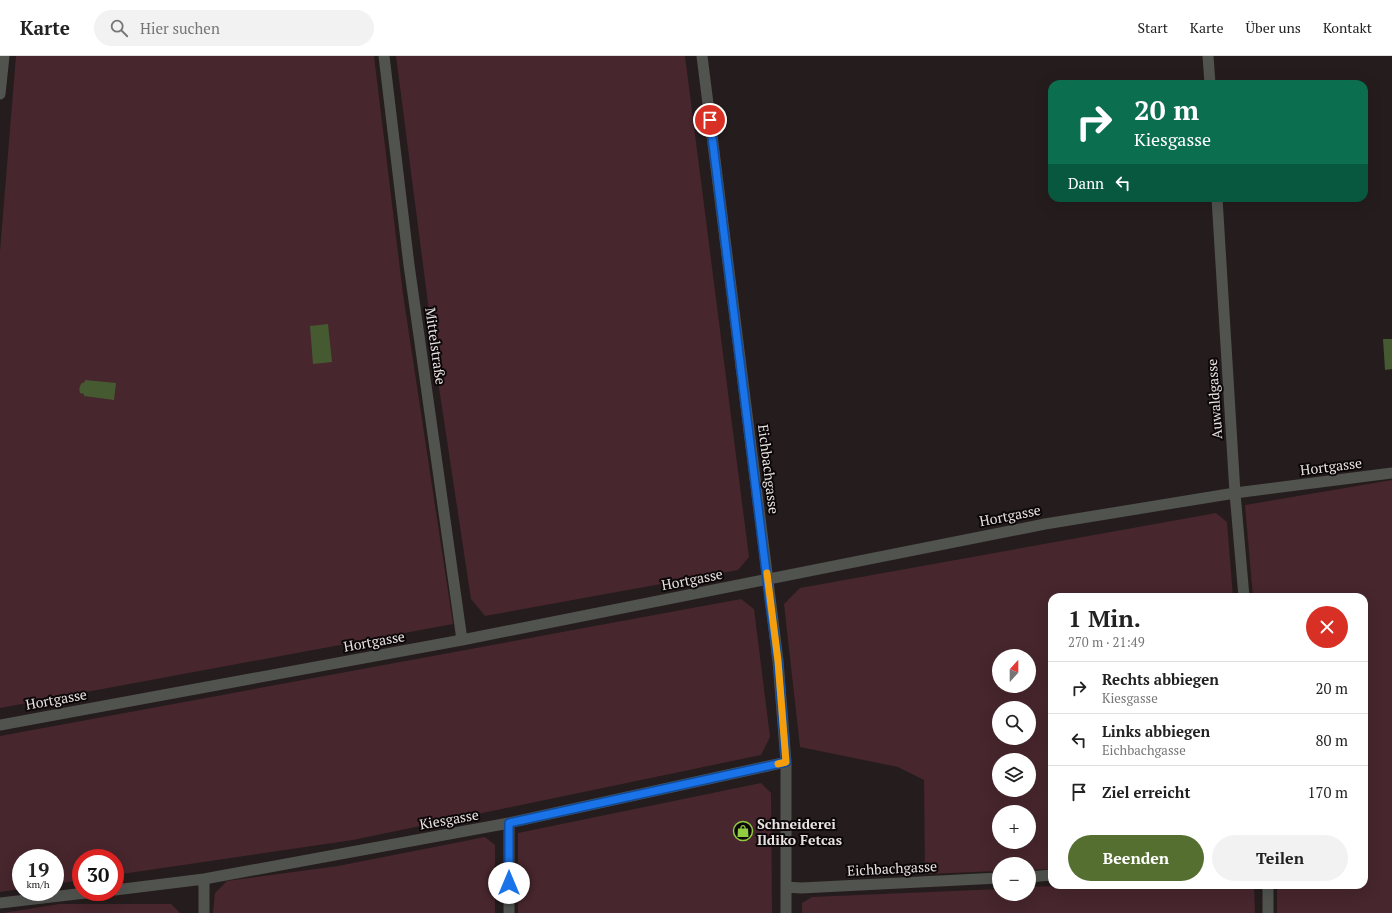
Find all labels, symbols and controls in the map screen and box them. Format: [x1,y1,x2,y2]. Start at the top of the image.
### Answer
search box [94,10,374,46]
text: Karte [20,15,70,40]
icon: search [108,17,130,39]
text: Hier suchen [140,18,220,38]
text: Start [1138,18,1168,37]
text: Karte [1190,18,1224,37]
text: Über uns [1246,18,1301,37]
text: Kontakt [1323,18,1372,37]
text: 20 m [1134,91,1199,128]
icon: right [1068,96,1120,148]
pin [693,103,727,137]
icon: arrive [699,109,721,131]
text: Kiesgasse [1134,127,1211,151]
icon: left [1112,172,1134,194]
text: Dann [1068,173,1104,193]
street label: Mittelstraße [421,306,451,386]
street label: Auwaldgasse [1202,358,1226,440]
street label: Eichbachgasse [754,423,784,515]
street label: Hortgasse [1299,453,1363,479]
street label: Hortgasse [978,500,1042,530]
street label: Hortgasse [660,564,724,594]
text: 1 Min. [1068,602,1141,634]
button: close [1306,606,1348,648]
street label: Hortgasse [342,626,406,656]
text: 270 m · 21:49 [1068,633,1145,651]
north arrow [992,649,1036,693]
map controls [992,649,1036,901]
text: Rechts abbiegen [1102,669,1219,689]
icon: right [1068,677,1090,699]
text: 20 m [1315,678,1348,698]
street label: Hortgasse [24,684,88,714]
text: Kiesgasse [1102,689,1158,707]
button: search [992,701,1036,745]
text: Links abbiegen [1102,721,1210,741]
icon: left [1068,729,1090,751]
text: 80 m [1315,730,1348,750]
text: Eichbachgasse [1102,741,1186,759]
button: layers [992,753,1036,797]
icon: arrive [1068,781,1090,803]
text: Ziel erreicht [1102,782,1190,802]
text: 170 m [1307,782,1348,802]
street label: Kiesgasse [418,804,480,834]
button: + [992,805,1036,849]
place label: Schneiderei Ildiko Fetcas [757,814,842,849]
shop icon: Schneiderei Ildiko Fetcas [732,820,754,842]
button: Beenden [1068,835,1204,881]
button: Teilen [1212,835,1348,881]
speed limit sign: 30 [72,849,124,901]
text: 19 [27,856,49,883]
street label: Eichbachgasse [846,856,938,880]
button: − [992,857,1036,901]
position arrow [488,862,530,904]
text: km/h [26,878,50,891]

